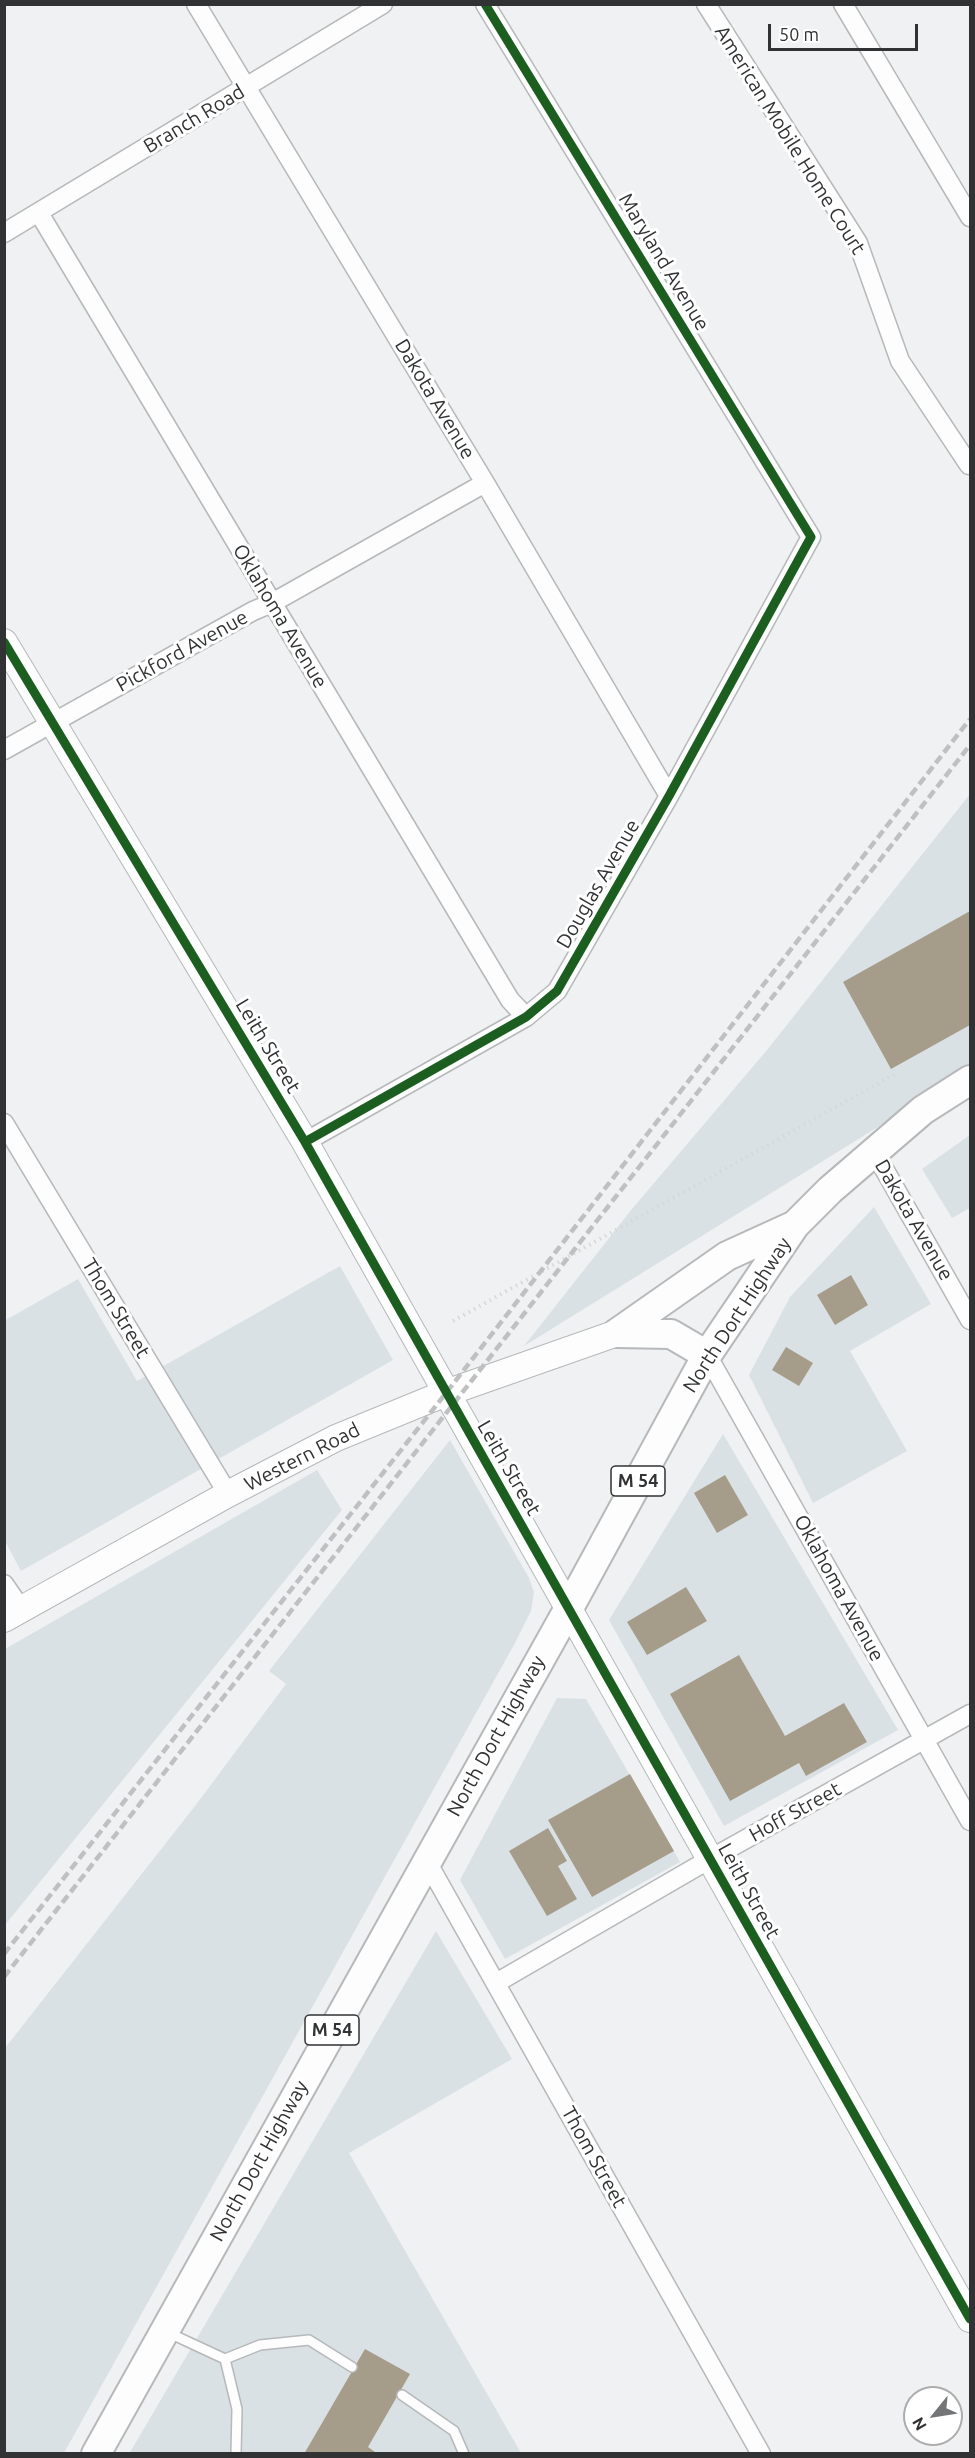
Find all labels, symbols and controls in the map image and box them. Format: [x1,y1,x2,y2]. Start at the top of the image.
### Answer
scale bar [771,12,921,50]
street label: American Mobile Home Court [710,21,870,259]
text: 50 m [779,24,819,44]
street label: Branch Road [139,80,249,158]
street label: Maryland Avenue [614,189,714,335]
street label: Dakota Avenue [390,335,480,463]
street label: Oklahoma Avenue [228,540,332,692]
street label: Pickford Avenue [112,605,252,697]
street label: Douglas Avenue [551,815,645,953]
street label: Leith Street [230,994,306,1098]
street label: Dakota Avenue [870,1155,958,1285]
street label: North Dort Highway [678,1233,796,1397]
street label: Thom Street [77,1254,155,1362]
street label: Leith Street [472,1416,546,1520]
street label: Western Road [240,1418,364,1496]
road number: M 54 [611,1466,665,1496]
street label: Oklahoma Avenue [789,1511,889,1665]
street label: North Dort Highway [442,1651,550,1821]
street label: Hoff Street [745,1777,845,1847]
street label: Leith Street [713,1839,785,1943]
road number: M 54 [305,2015,359,2045]
street label: North Dort Highway [205,2076,313,2246]
street label: Thom Street [556,2102,632,2212]
north arrow [903,2386,963,2446]
text: N [908,2414,930,2434]

